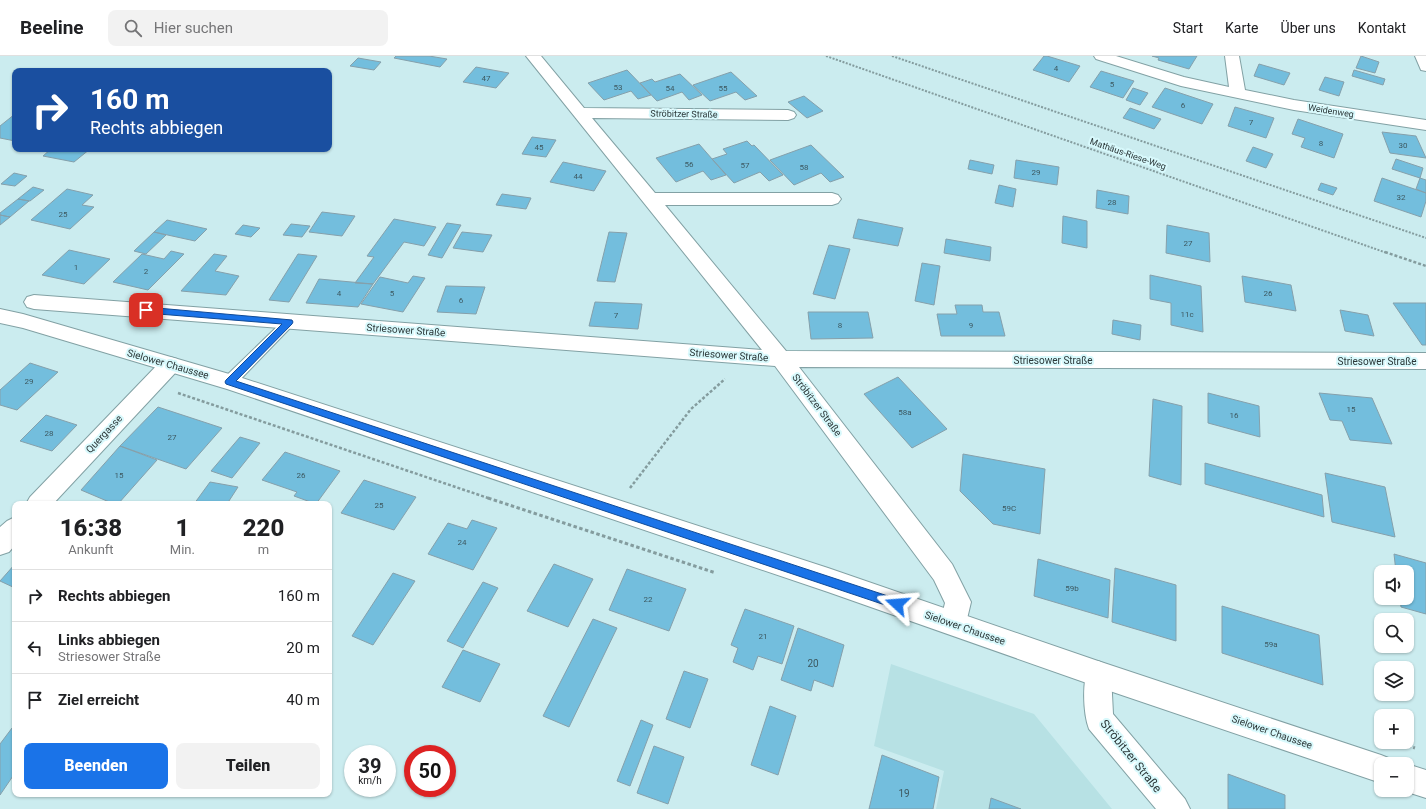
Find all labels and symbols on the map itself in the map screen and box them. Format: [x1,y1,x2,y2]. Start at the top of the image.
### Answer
house number: 4 [1054,64,1059,73]
house number: 47 [482,74,491,83]
house number: 5 [1110,80,1115,89]
house number: 53 [614,83,623,92]
house number: 54 [666,84,675,93]
house number: 55 [719,84,728,93]
house number: 6 [1181,101,1186,110]
street label: Weidenweg [1307,102,1355,120]
street label: Ströbitzer Straße [650,108,718,120]
house number: 7 [1249,118,1254,127]
street label: Mathäus-Riese-Weg [1089,136,1167,172]
house number: 8 [1319,139,1324,148]
house number: 30 [1399,141,1408,150]
house number: 45 [535,143,544,152]
house number: 56 [685,160,694,169]
house number: 57 [741,161,750,170]
house number: 58 [800,163,809,172]
house number: 29 [1032,168,1041,177]
house number: 44 [574,172,583,181]
house number: 32 [1397,193,1406,202]
house number: 28 [1108,198,1117,207]
house number: 25 [59,210,68,219]
house number: 27 [1184,239,1193,248]
house number: 1 [74,263,78,272]
house number: 2 [144,267,149,276]
house number: 4 [337,289,342,298]
house number: 5 [390,289,395,298]
house number: 26 [1264,289,1273,298]
pin [129,293,163,327]
house number: 6 [459,296,464,305]
house number: 11c [1180,310,1194,319]
house number: 7 [614,311,619,320]
house number: 8 [838,321,843,330]
house number: 9 [969,321,973,330]
street label: Striesower Straße [366,322,446,338]
street label: Sielower Chaussee [126,347,210,381]
street label: Striesower Straße [689,347,769,363]
street label: Striesower Straße [1014,355,1092,366]
street label: Striesower Straße [1338,356,1416,367]
street label: Ströbitzer Straße [790,372,844,438]
house number: 29 [25,377,34,386]
house number: 15 [1347,405,1356,414]
house number: 58a [898,408,912,417]
house number: 16 [1230,411,1239,420]
street label: Quergasse [84,413,124,455]
house number: 28 [45,429,54,438]
house number: 27 [168,433,177,442]
house number: 15 [115,471,124,480]
house number: 26 [297,471,306,480]
house number: 25 [375,501,384,510]
house number: 59C [1002,504,1016,513]
house number: 24 [458,538,467,547]
position arrow [876,583,918,625]
house number: 59b [1065,584,1079,593]
house number: 22 [644,595,653,604]
street label: Sielower Chaussee [923,609,1007,647]
house number: 21 [759,632,768,641]
house number: 59a [1264,640,1278,649]
house number: 20 [807,658,819,669]
street label: Sielower Chaussee [1230,713,1314,751]
street label: Ströbitzer Straße [1097,717,1165,795]
speed limit sign: 50 [404,745,456,797]
house number: 19 [898,788,910,799]

